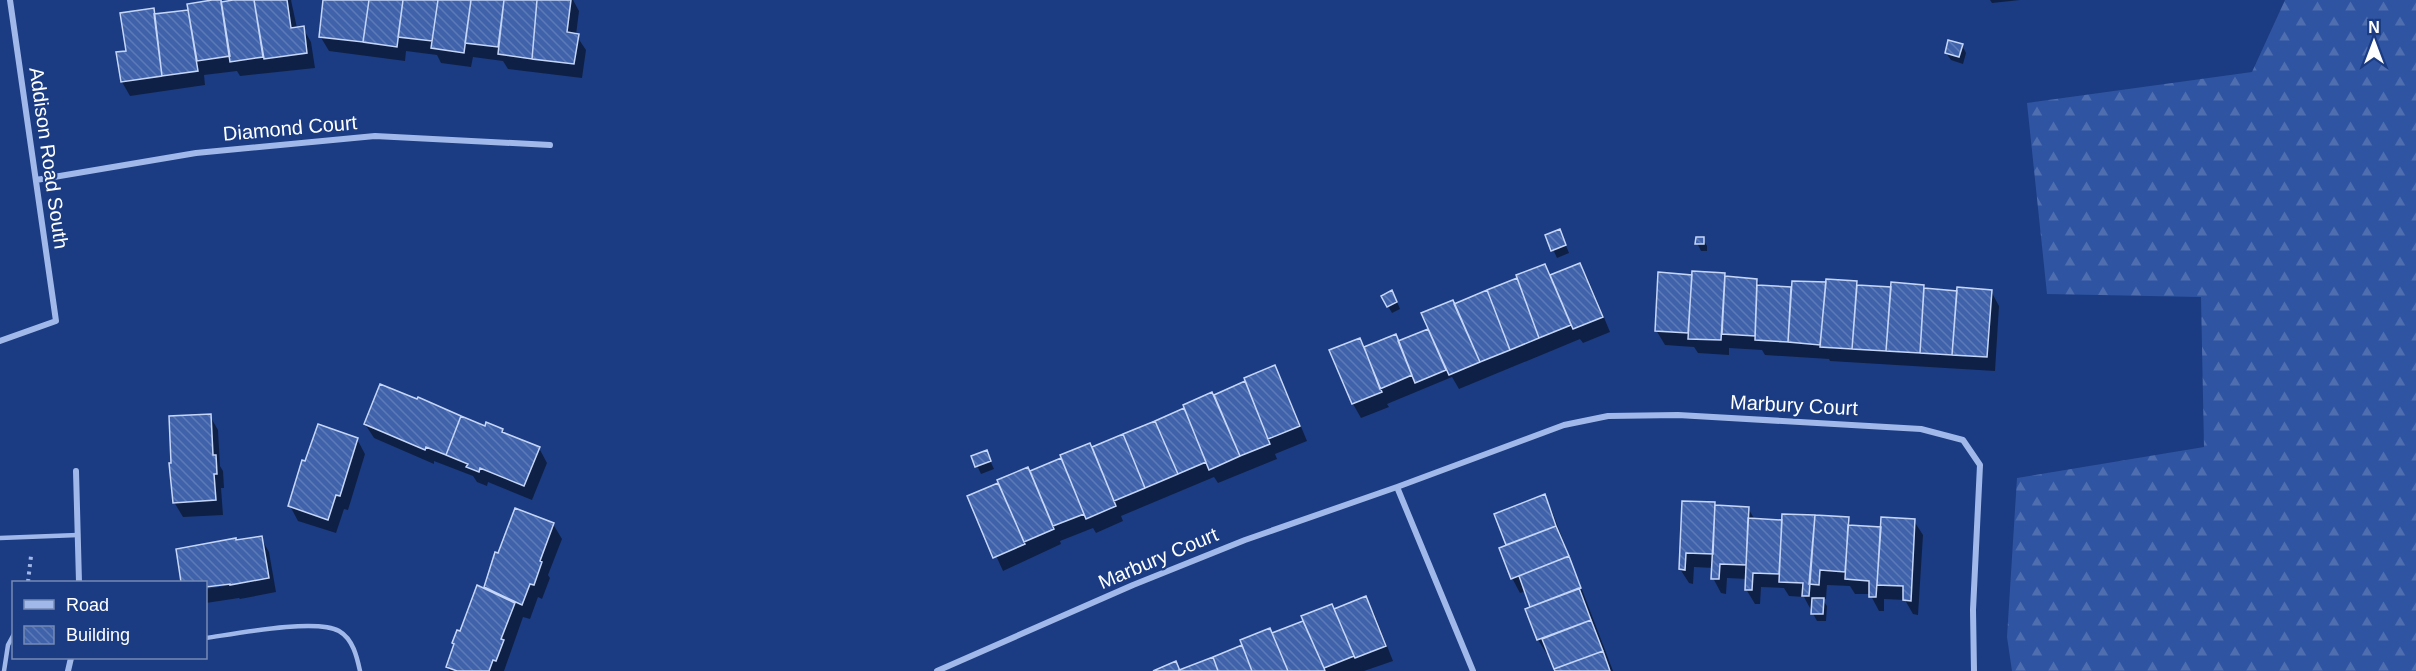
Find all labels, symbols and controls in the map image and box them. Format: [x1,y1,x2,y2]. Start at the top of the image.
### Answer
north arrow [2344,12,2404,72]
text: N [2368,19,2380,36]
street label: Addison Road South [25,66,73,250]
street label: Diamond Court [222,111,358,145]
street label: Marbury Court [1730,391,1859,419]
street label: Marbury Court [1095,523,1222,593]
legend [12,581,207,659]
text: Road [66,595,109,615]
text: Building [66,625,130,645]

